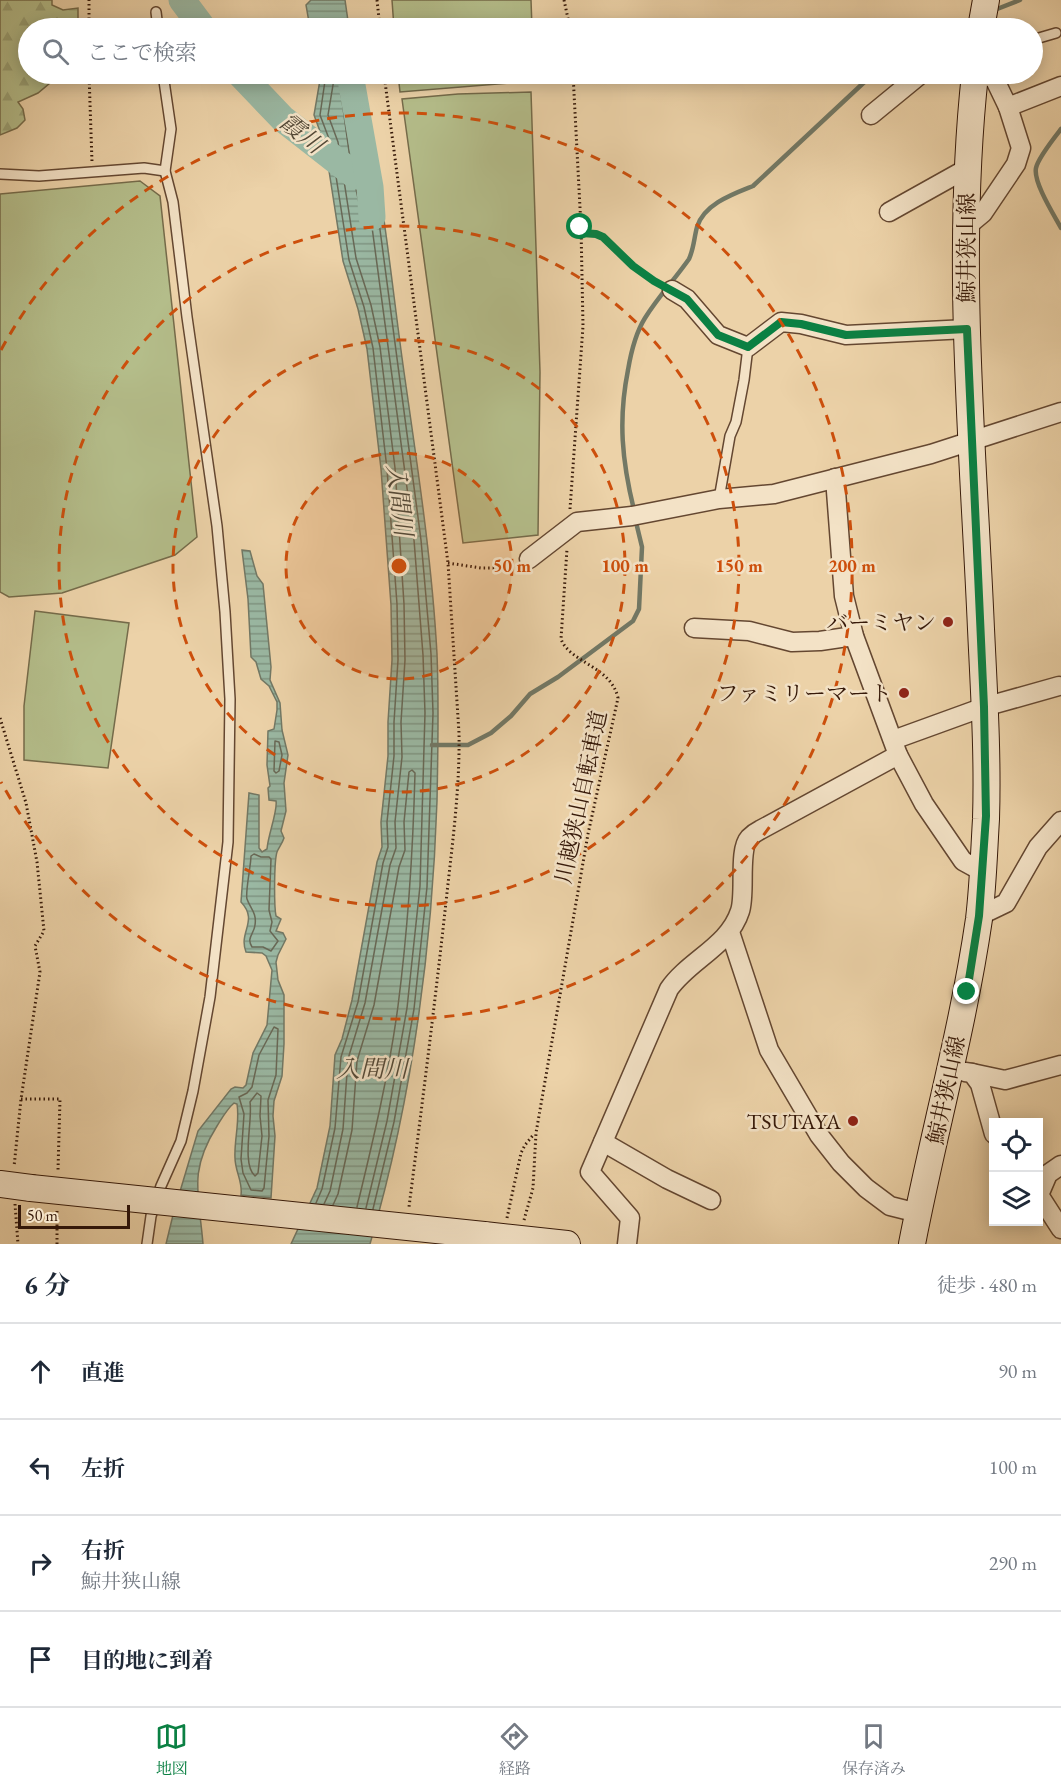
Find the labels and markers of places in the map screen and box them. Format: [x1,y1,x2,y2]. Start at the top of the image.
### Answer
centre of rings [389,556,409,576]
place label: バーミヤン [826,608,936,637]
marker: バーミヤン [941,615,955,629]
place label: ファミリーマート [716,679,892,708]
marker: ファミリーマート [897,686,911,700]
place label: TSUTAYA [747,1107,842,1136]
marker: TSUTAYA [846,1114,860,1128]

